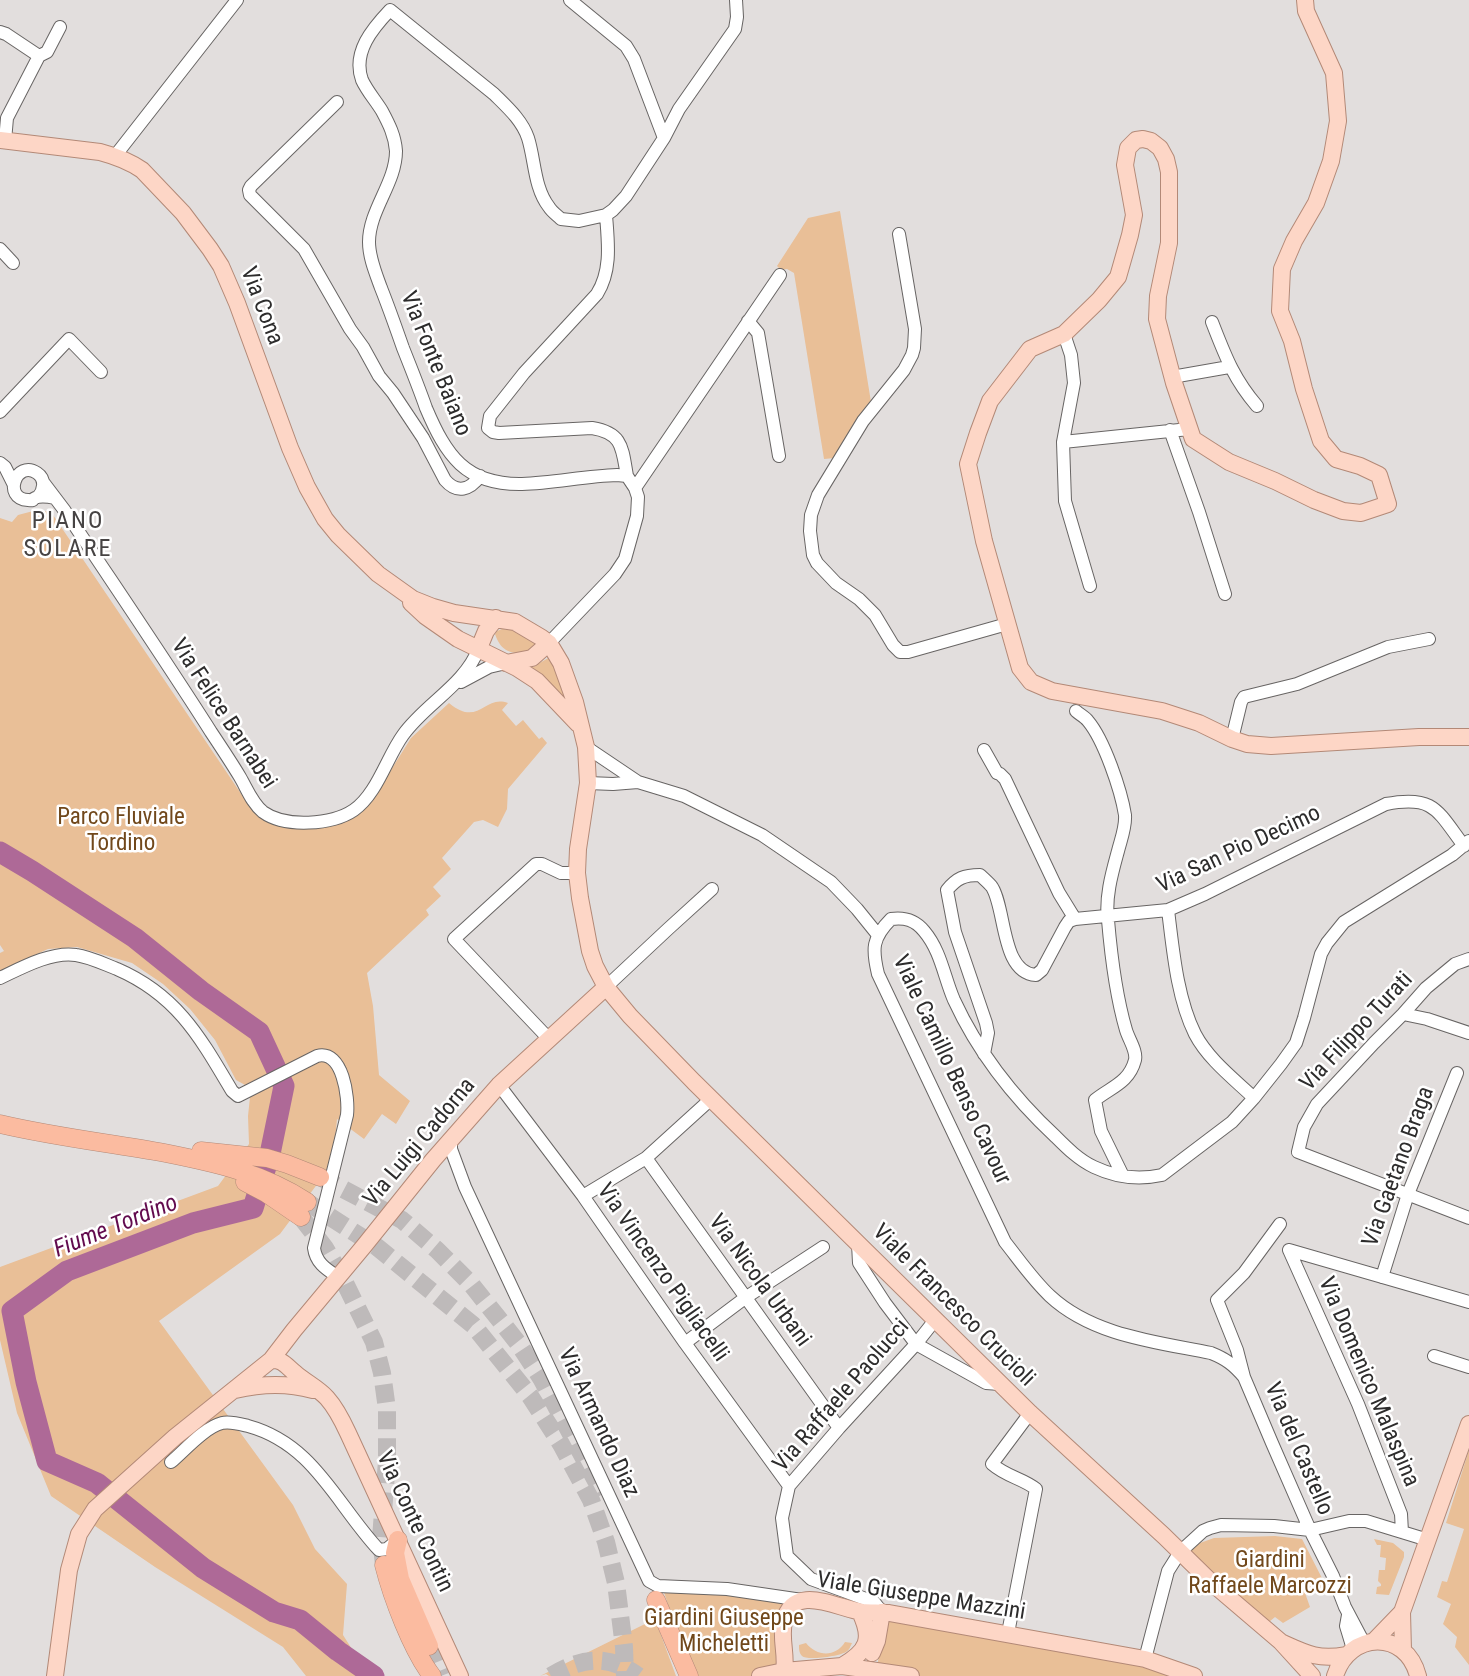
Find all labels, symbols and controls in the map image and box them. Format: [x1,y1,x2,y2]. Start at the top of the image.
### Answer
street label: Via Cona [234,263,288,349]
street label: Via Fonte Baiano [393,288,477,440]
district label: PIANO SOLARE [24,508,112,564]
street label: Via Felice Barnabei [164,634,282,794]
street label: Via San Pio Decimo [1153,800,1325,900]
park label: Parco Fluviale Tordino [57,804,185,858]
street label: Viale Camillo Benso Cavour [886,951,1016,1189]
street label: Via Filippo Turati [1295,967,1419,1097]
street label: Via Luigi Cadorna [358,1073,482,1213]
street label: Via Gaetano Braga [1357,1083,1441,1251]
street label: Via Vincenzo Pigliacelli [590,1179,734,1367]
water label: Fiume Tordino [50,1189,182,1265]
street label: Via Nicola Urbani [702,1210,816,1352]
street label: Viale Francesco Crucioli [866,1219,1040,1393]
street label: Via Domenico Malaspina [1311,1273,1425,1491]
street label: Via Raffaele Paolucci [768,1314,916,1478]
street label: Via Armando Diaz [551,1344,645,1502]
street label: Via del Castello [1258,1379,1338,1519]
street label: Via Conte Contin [369,1447,459,1597]
park label: Giardini Raffaele Marcozzi [1188,1547,1352,1601]
street label: Viale Giuseppe Mazzini [815,1567,1027,1627]
park label: Giardini Giuseppe Micheletti [644,1605,804,1659]

